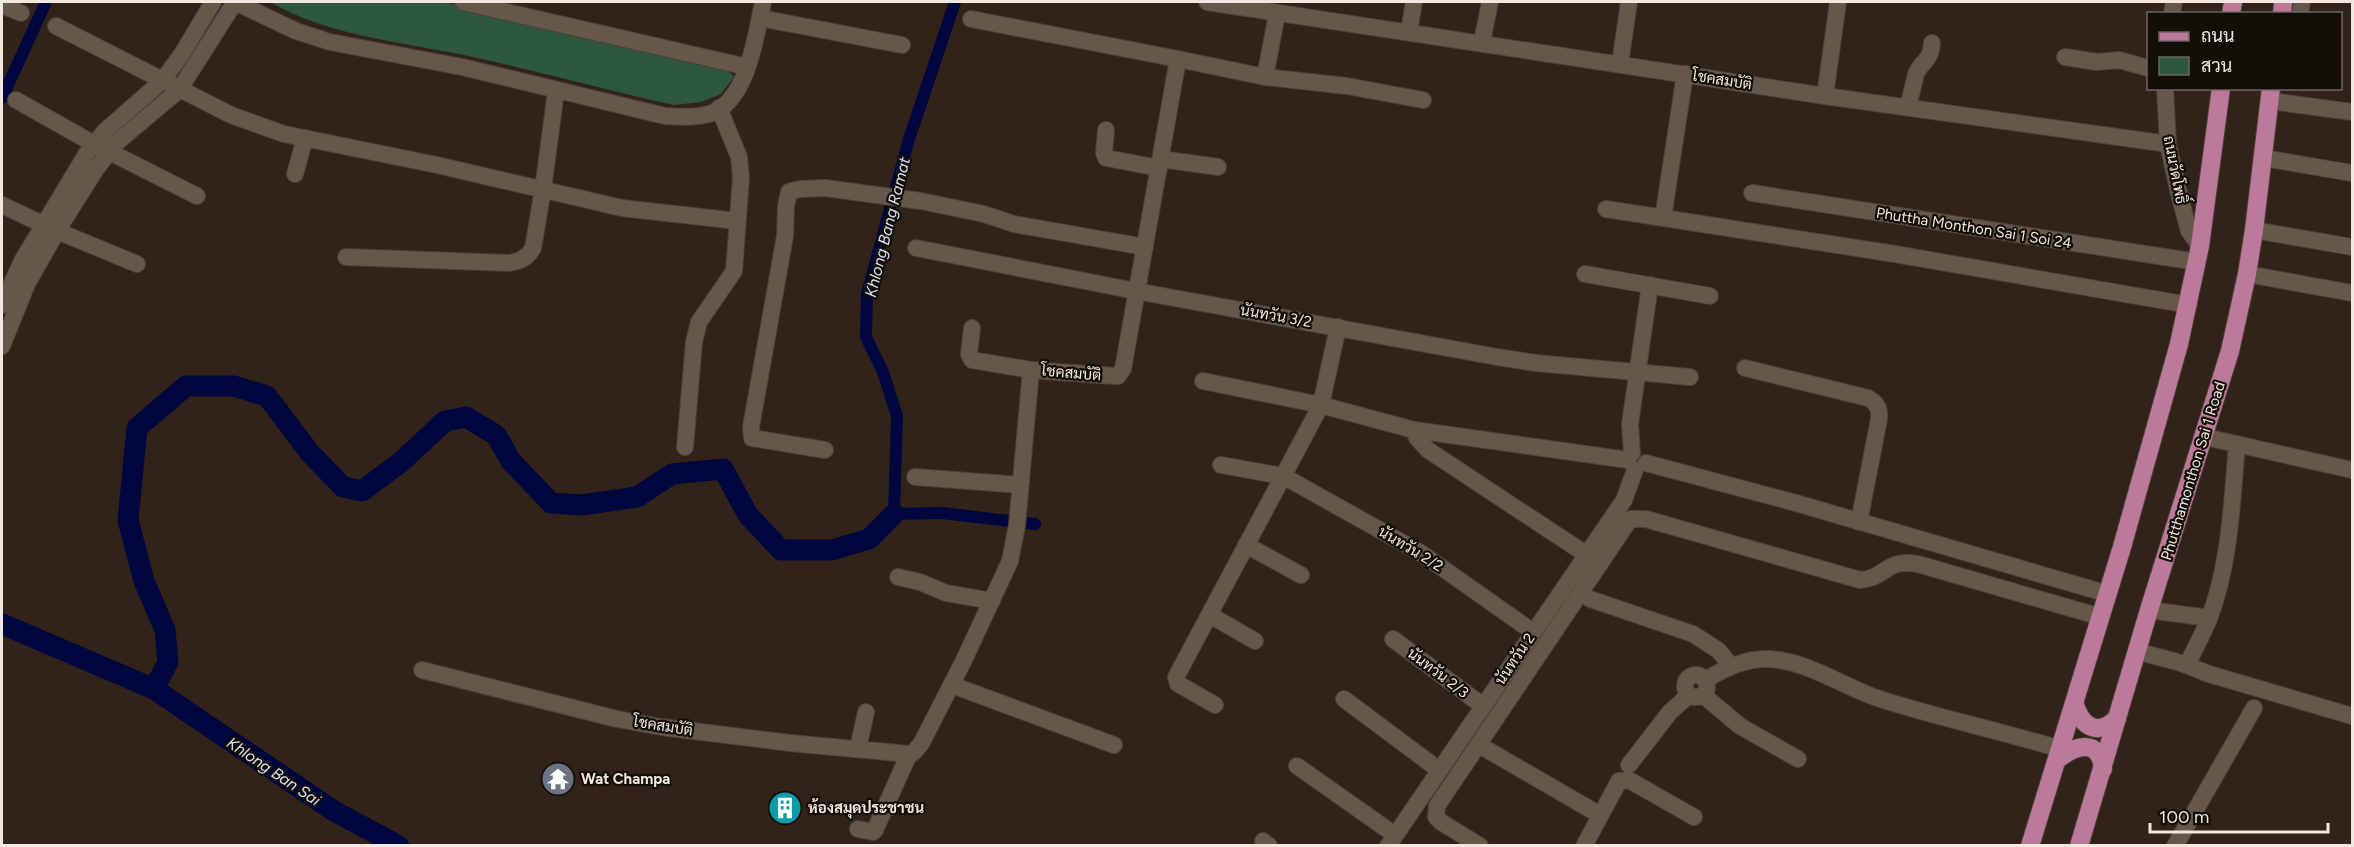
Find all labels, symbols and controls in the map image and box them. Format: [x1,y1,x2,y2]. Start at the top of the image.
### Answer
legend [2147,12,2342,90]
text: ถนน [2201,25,2234,47]
text: สวน [2201,55,2232,77]
street label: โชคสมบัติ [1690,65,1753,94]
street label: ถนนวัดโพธิ์ [2160,133,2197,206]
water label: Khlong Bang Ramat [861,154,914,299]
street label: Phuttha Monthon Sai 1 Soi 24 [1875,204,2073,252]
street label: นันทวัน 3/2 [1239,301,1313,331]
street label: โชคสมบัติ [1039,360,1102,385]
street label: Phutthamonthon Sai 1 Road [2157,379,2229,563]
street label: นันทวัน 2/2 [1375,523,1447,575]
street label: นันทวัน 2 [1491,630,1539,688]
street label: นันทวัน 2/3 [1404,644,1472,702]
street label: โชคสมบัติ [631,711,694,740]
water label: Khlong Ban Sai [223,733,324,810]
temple icon: Wat Champa [540,761,576,797]
place label: Wat Champa [581,770,670,788]
building icon: ห้องสมุดประชาชน [767,790,803,826]
scale bar [2150,796,2328,834]
place label: ห้องสมุดประชาชน [808,798,924,819]
text: 100 m [2159,806,2209,828]

